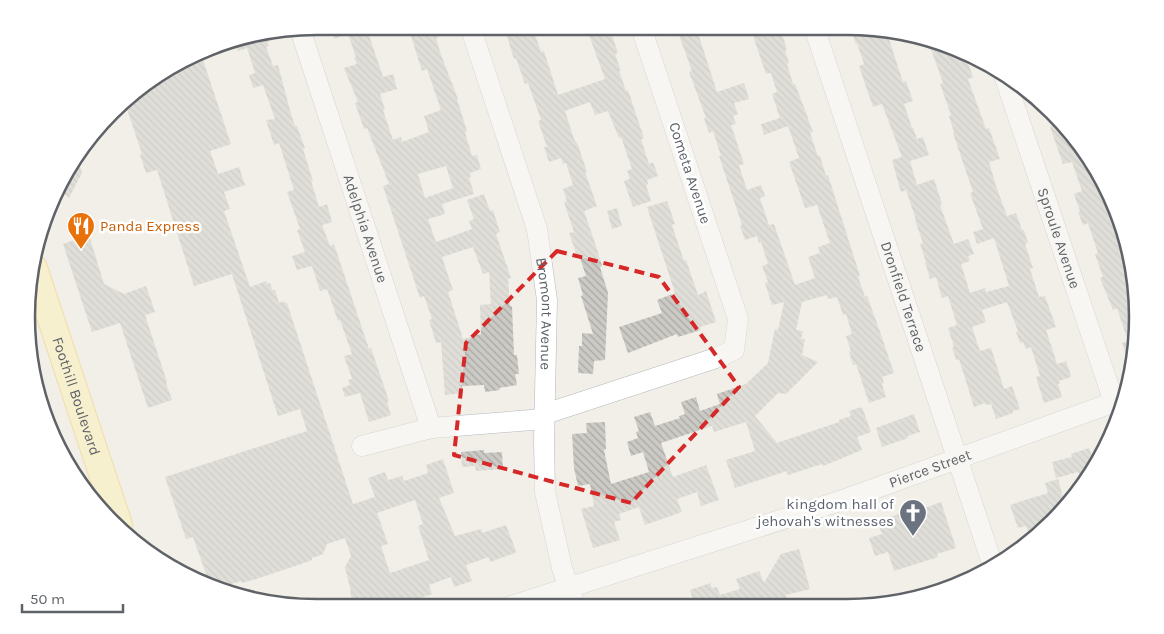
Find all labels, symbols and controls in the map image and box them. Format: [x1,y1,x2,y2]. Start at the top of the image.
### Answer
street label: Cometa Avenue [665,120,715,226]
street label: Adelphia Avenue [339,172,392,285]
street label: Sproule Avenue [1033,185,1084,291]
restaurant icon: Panda Express [66,211,96,250]
place label: Panda Express [100,217,200,235]
street label: Dronfield Terrace [877,239,930,354]
street label: Bromont Avenue [532,256,556,370]
street label: Foothill Boulevard [48,335,104,458]
street label: Pierce Street [886,445,974,492]
place label: kingdom hall of jehovah's witnesses [755,495,895,530]
church icon: kingdom hall of jehovah's witnesses [898,498,928,537]
scale bar [22,582,124,614]
text: 50 m [30,590,65,608]

